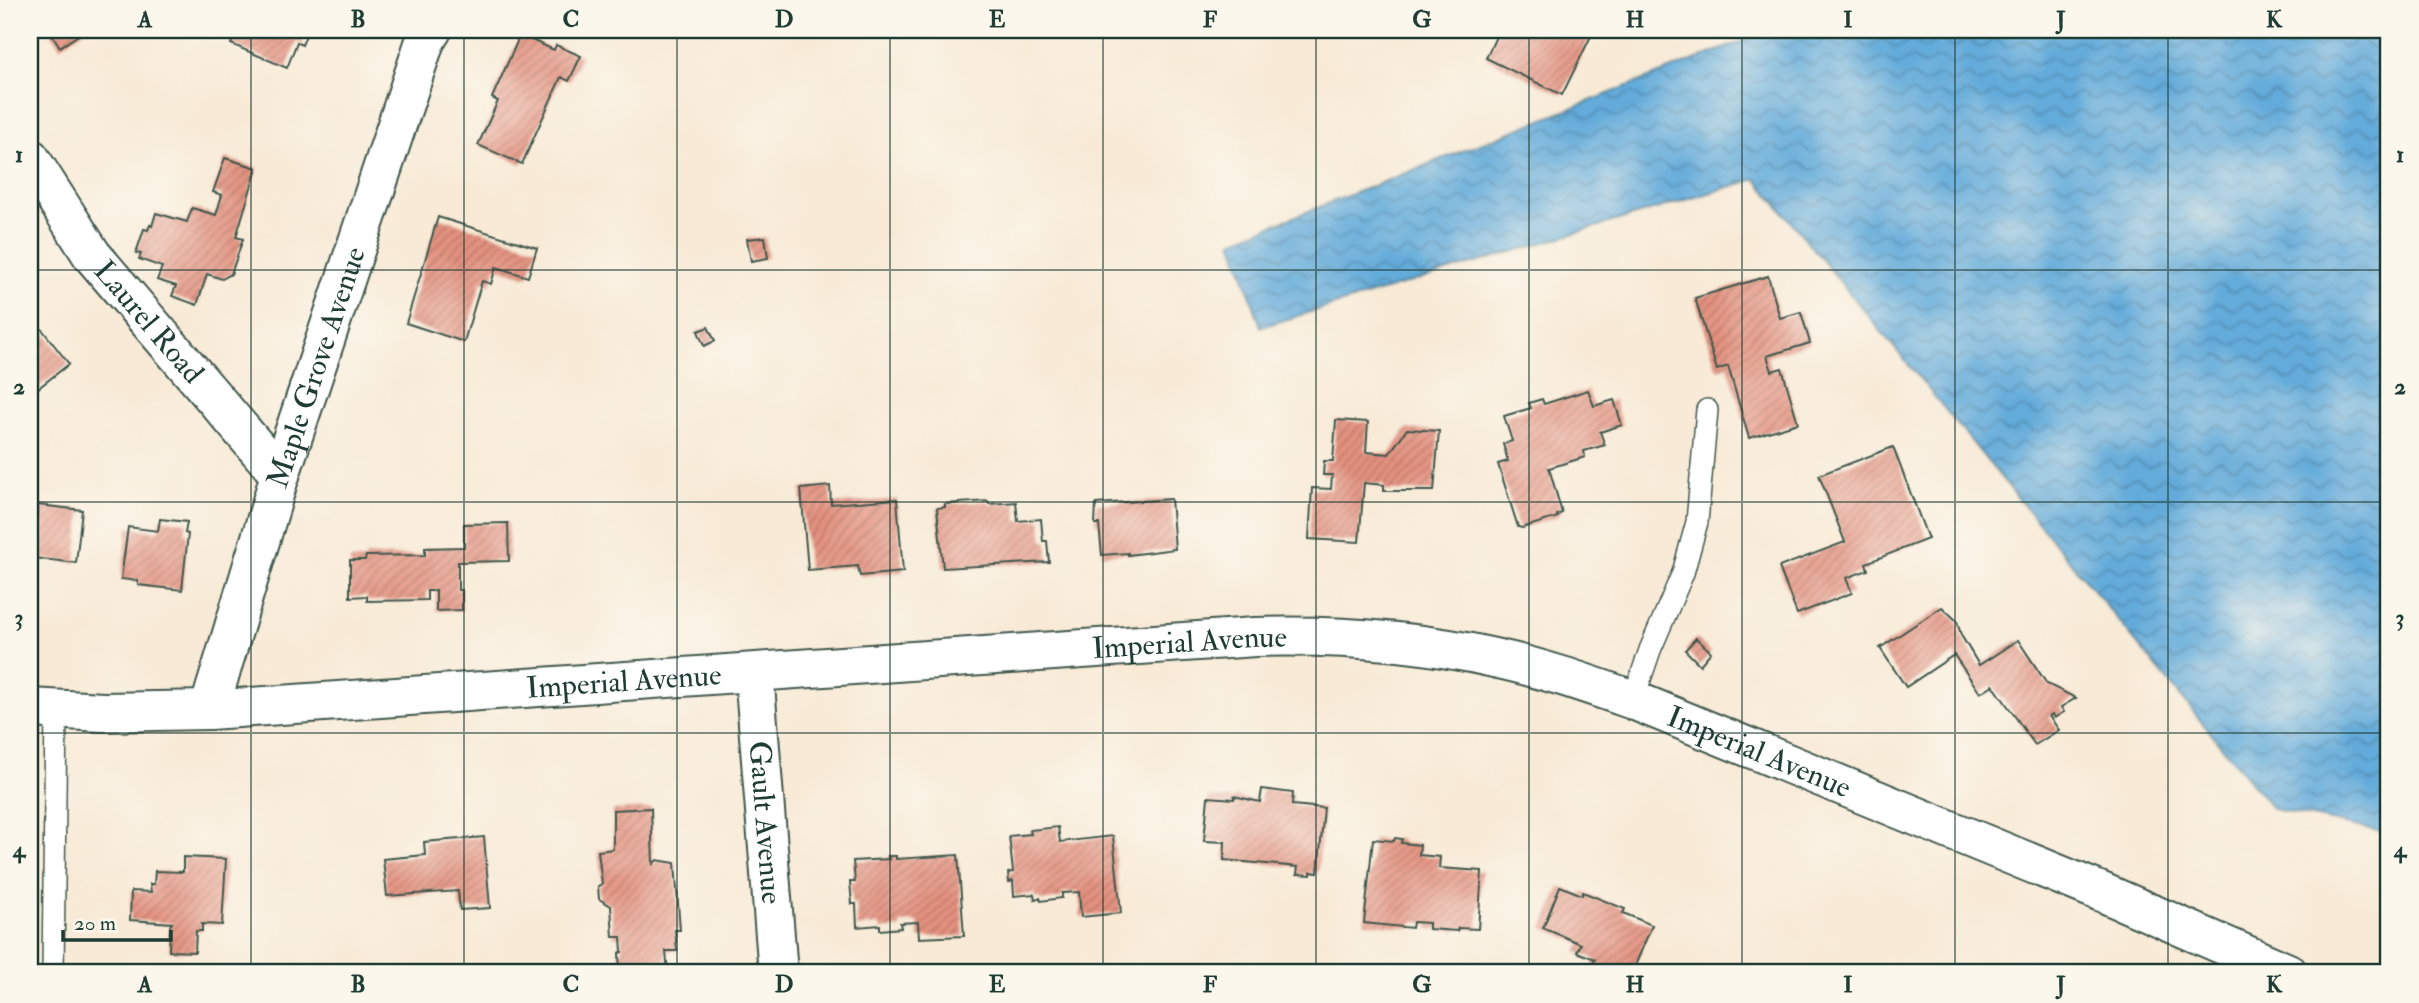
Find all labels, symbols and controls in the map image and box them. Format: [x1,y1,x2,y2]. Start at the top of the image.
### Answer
text: A [137,5,153,34]
text: B [350,5,366,34]
text: C [563,5,579,34]
text: D [775,5,793,34]
text: E [989,5,1006,34]
text: F [1203,5,1218,34]
text: G [1412,5,1432,34]
text: H [1626,5,1645,34]
text: I [1843,5,1853,34]
text: J [2055,5,2066,35]
text: K [2266,5,2283,34]
text: 1 [15,140,23,169]
text: 1 [2396,140,2404,169]
street label: Maple Grove Avenue [259,242,374,493]
street label: Laurel Road [86,253,212,391]
text: 2 [13,372,25,401]
text: 2 [2394,372,2406,401]
text: 3 [15,603,23,632]
text: 3 [2396,603,2404,632]
street label: Imperial Avenue [1091,619,1287,667]
street label: Imperial Avenue [525,656,723,707]
street label: Imperial Avenue [1662,698,1857,806]
street label: Gault Avenue [741,740,790,906]
text: 4 [12,835,27,864]
text: 4 [2393,835,2408,864]
scale bar [63,898,172,942]
text: 20 m [74,910,116,937]
text: A [137,970,153,999]
text: B [350,970,366,999]
text: C [563,970,579,999]
text: D [775,970,793,999]
text: E [989,970,1006,999]
text: F [1203,970,1218,999]
text: G [1412,970,1432,999]
text: H [1626,970,1645,999]
text: I [1843,970,1853,999]
text: J [2055,970,2066,1000]
text: K [2266,970,2283,999]

